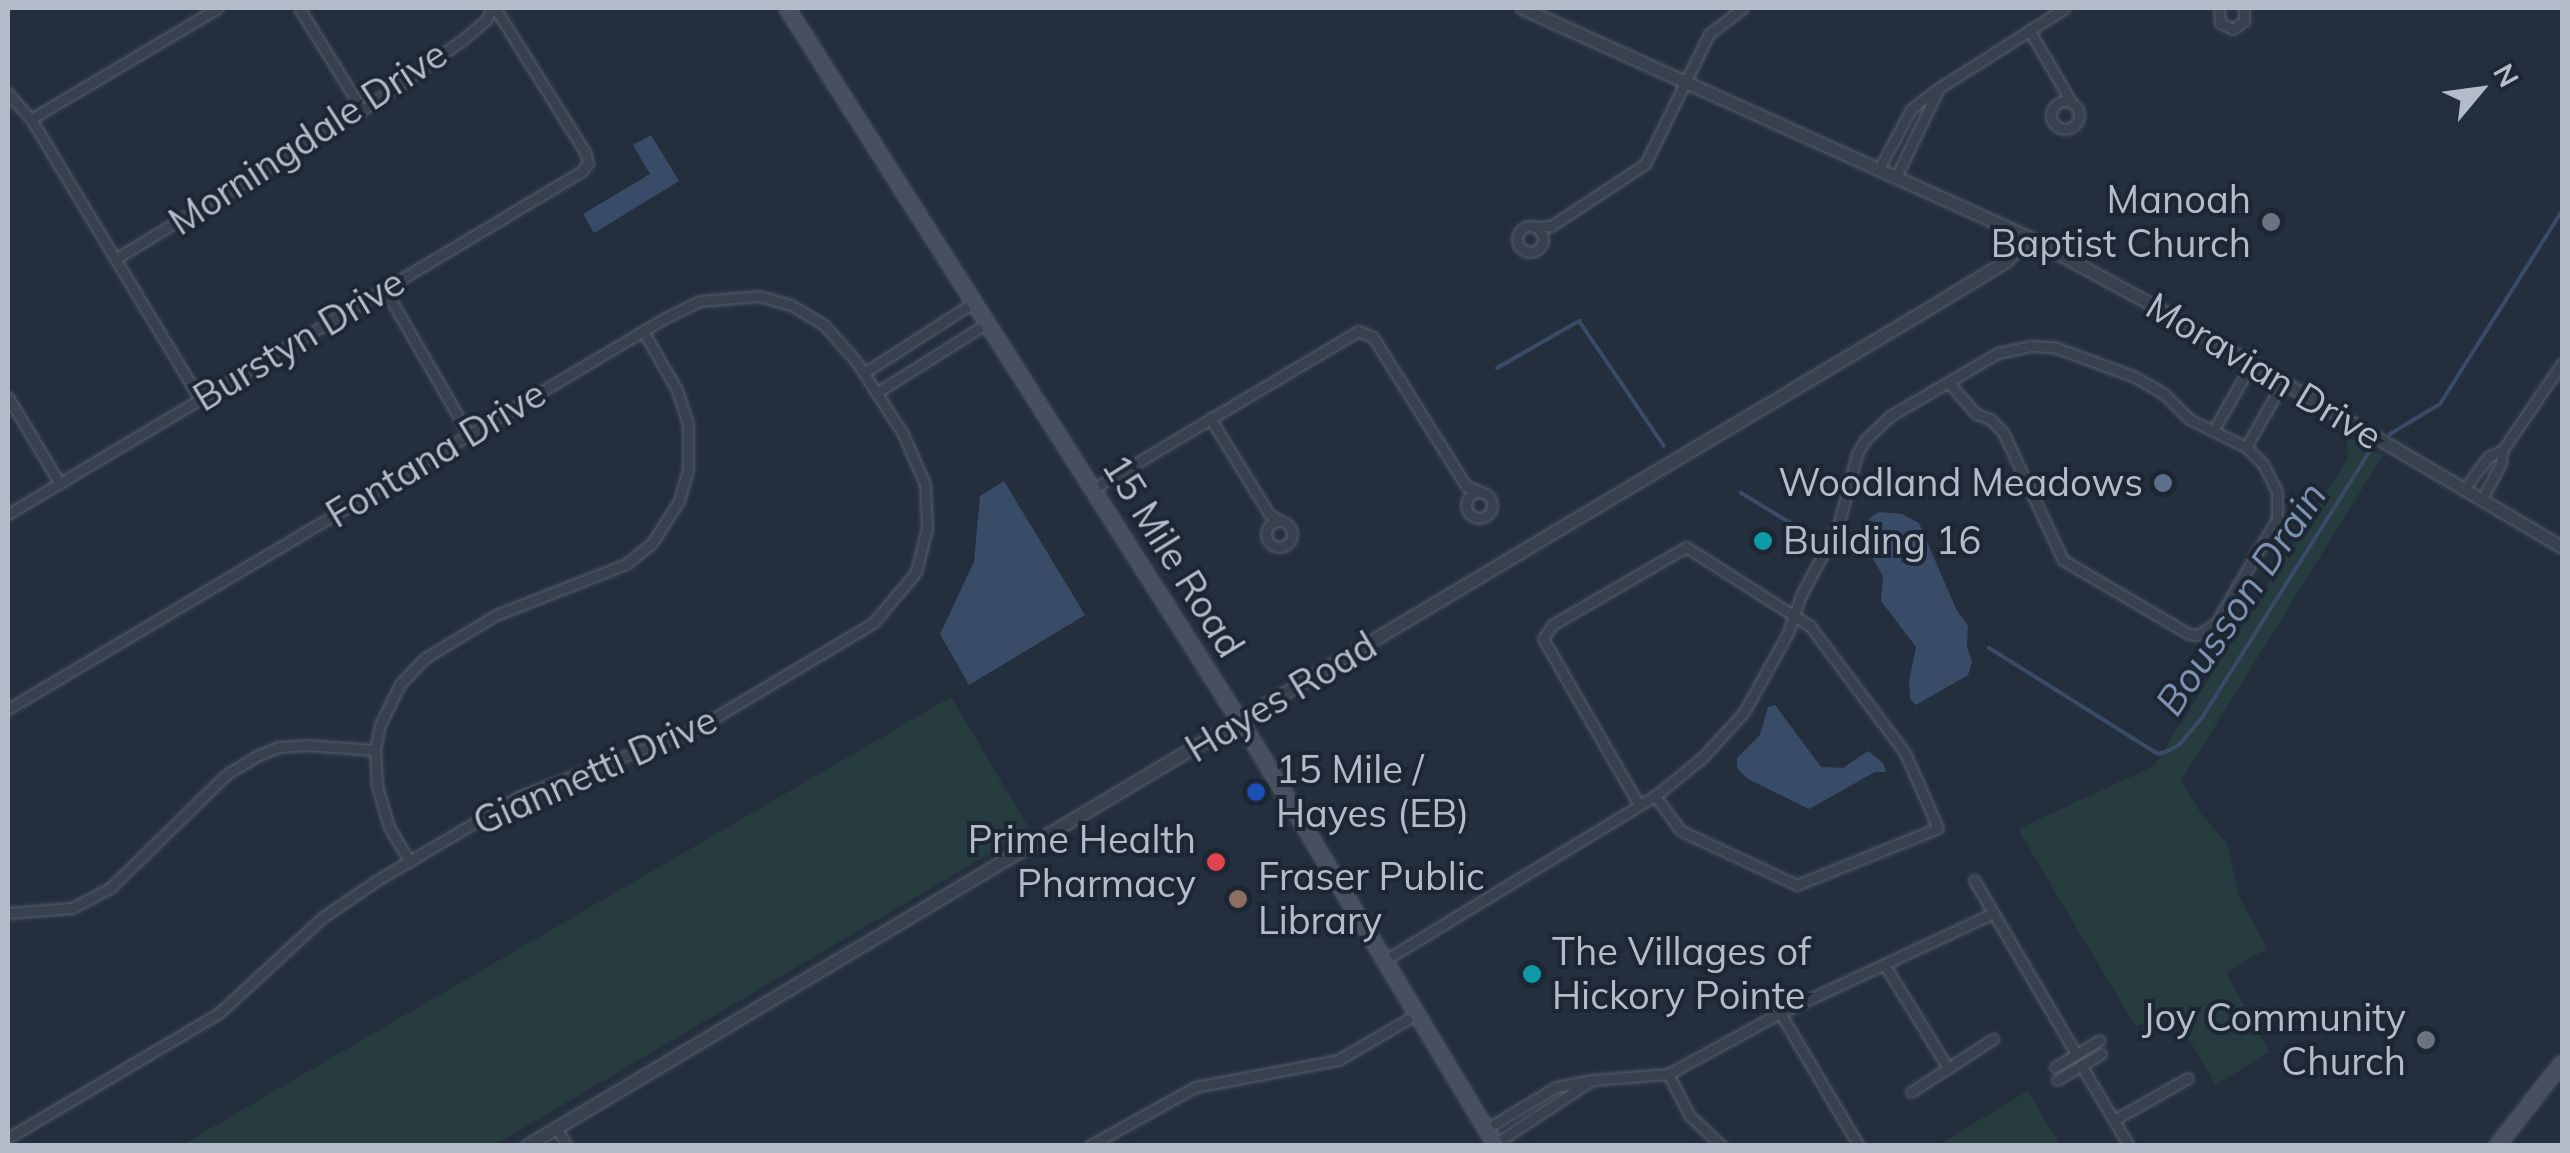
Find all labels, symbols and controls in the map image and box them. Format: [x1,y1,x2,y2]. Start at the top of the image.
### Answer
street label: Morningdale Drive [161,31,455,245]
north arrow [2430,40,2530,140]
text: N [2486,57,2527,93]
place label: Manoah Baptist Church [1991,177,2251,266]
marker: Manoah Baptist Church [2260,211,2282,233]
street label: Burstyn Drive [185,259,413,421]
street label: Moravian Drive [2138,283,2390,459]
street label: Fontana Drive [318,371,554,537]
street label: 15 Mile Road [1093,446,1253,666]
place label: Woodland Meadows [1778,460,2143,506]
water label: Bousson Drain [2144,472,2336,724]
marker: Woodland Meadows [2152,472,2174,494]
place label: Building 16 [1783,518,1981,564]
marker: Building 16 [1752,530,1774,552]
street label: Hayes Road [1177,622,1385,772]
street label: Giannetti Drive [466,697,724,845]
place label: 15 Mile / Hayes (EB) [1276,747,1469,836]
marker: 15 Mile / Hayes (EB) [1245,781,1267,803]
place label: Prime Health Pharmacy [968,817,1196,906]
marker: Prime Health Pharmacy [1205,851,1227,873]
place label: Fraser Public Library [1258,854,1485,944]
marker: Fraser Public Library [1227,888,1249,910]
place label: The Villages of Hickory Pointe [1552,929,1811,1018]
marker: The Villages of Hickory Pointe [1521,963,1543,985]
place label: Joy Community Church [2142,995,2406,1084]
marker: Joy Community Church [2415,1029,2437,1051]

